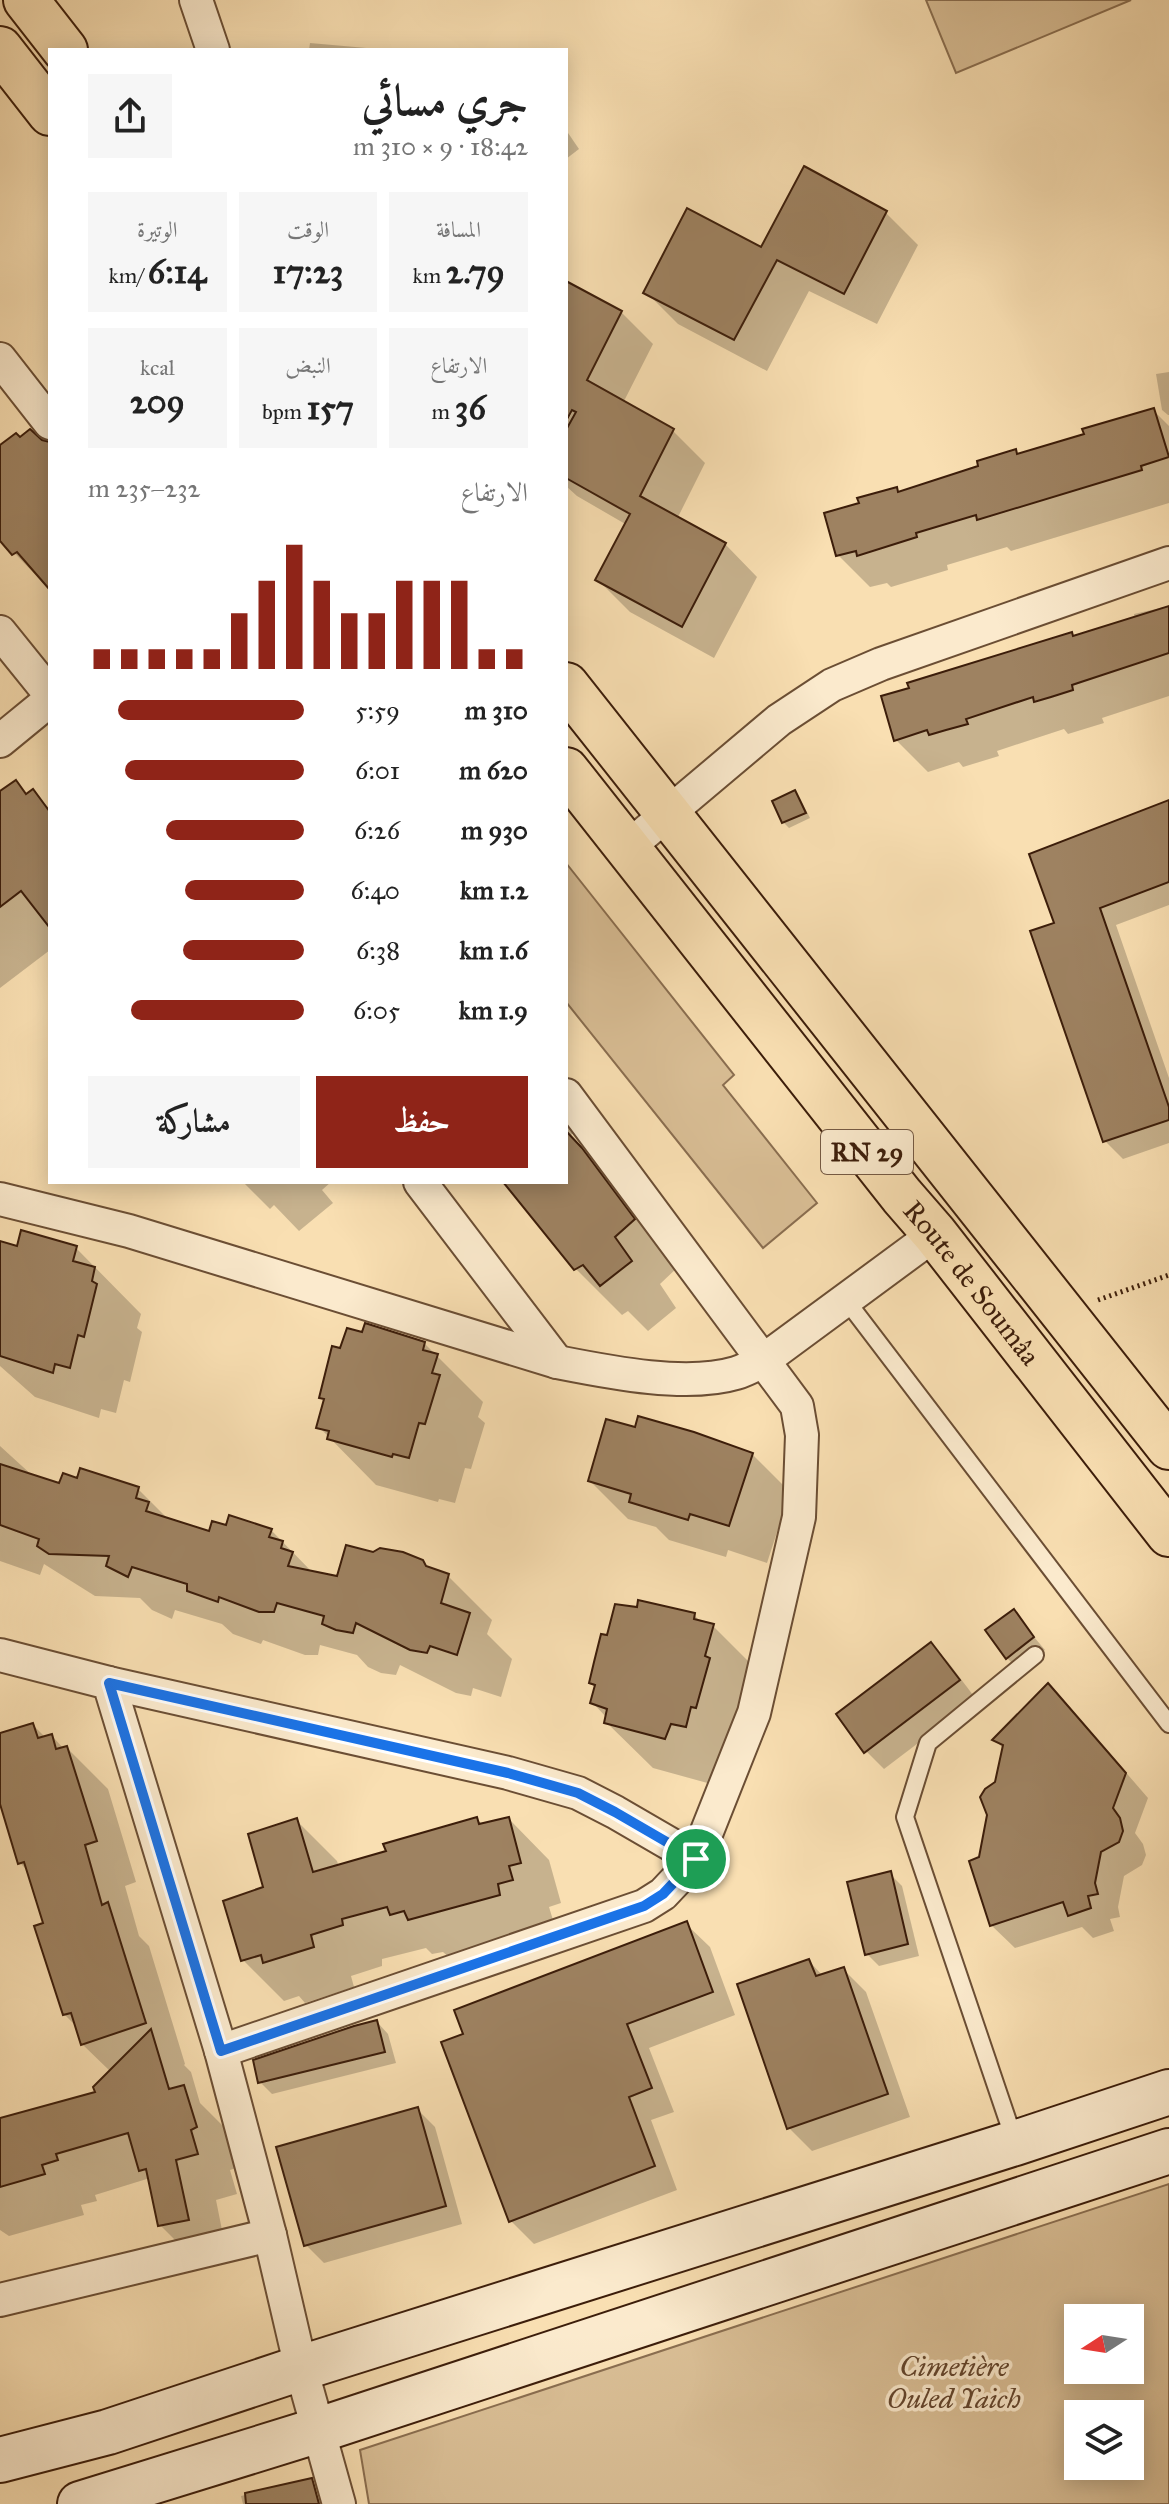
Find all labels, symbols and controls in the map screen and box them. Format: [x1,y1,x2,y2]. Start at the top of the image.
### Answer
text: جري مسائي [362,73,528,127]
button: share [88,74,172,158]
text: 18:42 · 9 × 310 m [353,130,528,162]
text: الوتيرة [137,216,178,243]
text: الوقت [287,216,329,243]
text: المسافة [436,216,481,243]
text: 6:14 [148,251,206,292]
text: 17:23 [273,251,343,292]
text: 2.79 [446,251,505,292]
text: /km [108,262,148,289]
text: km [413,262,446,289]
text: النبض [285,352,331,379]
text: الارتفاع [430,352,487,379]
text: kcal [140,354,175,381]
text: 209 [130,381,185,422]
text: 157 [307,387,354,428]
text: 36 [455,387,486,428]
text: bpm [262,398,307,425]
text: m [432,398,455,425]
text: 232–235 m [88,472,200,504]
text: الارتفاع [461,476,528,508]
text: 5:59 [355,694,400,726]
text: 310 m [465,694,528,726]
text: 6:01 [355,754,400,786]
text: 620 m [459,754,528,786]
text: 6:26 [354,814,400,846]
text: 930 m [461,814,528,846]
text: 6:40 [351,874,400,906]
text: 1.2 km [460,874,528,906]
text: 6:38 [356,934,400,966]
text: 1.6 km [459,934,528,966]
text: 6:05 [353,994,400,1026]
text: 1.9 km [459,994,528,1026]
button: مشاركة [88,1076,300,1168]
button: حفظ [316,1076,528,1168]
road number: RN 29 [821,1130,913,1174]
street label: Route de Soumâa [896,1193,1048,1372]
pin [662,1825,730,1893]
icon: arrive [674,1837,718,1881]
north arrow [1064,2304,1144,2384]
map controls [1064,2304,1144,2480]
park label: Cimetière Ouled Yaich [887,2349,1021,2416]
button: layers [1064,2400,1144,2480]

